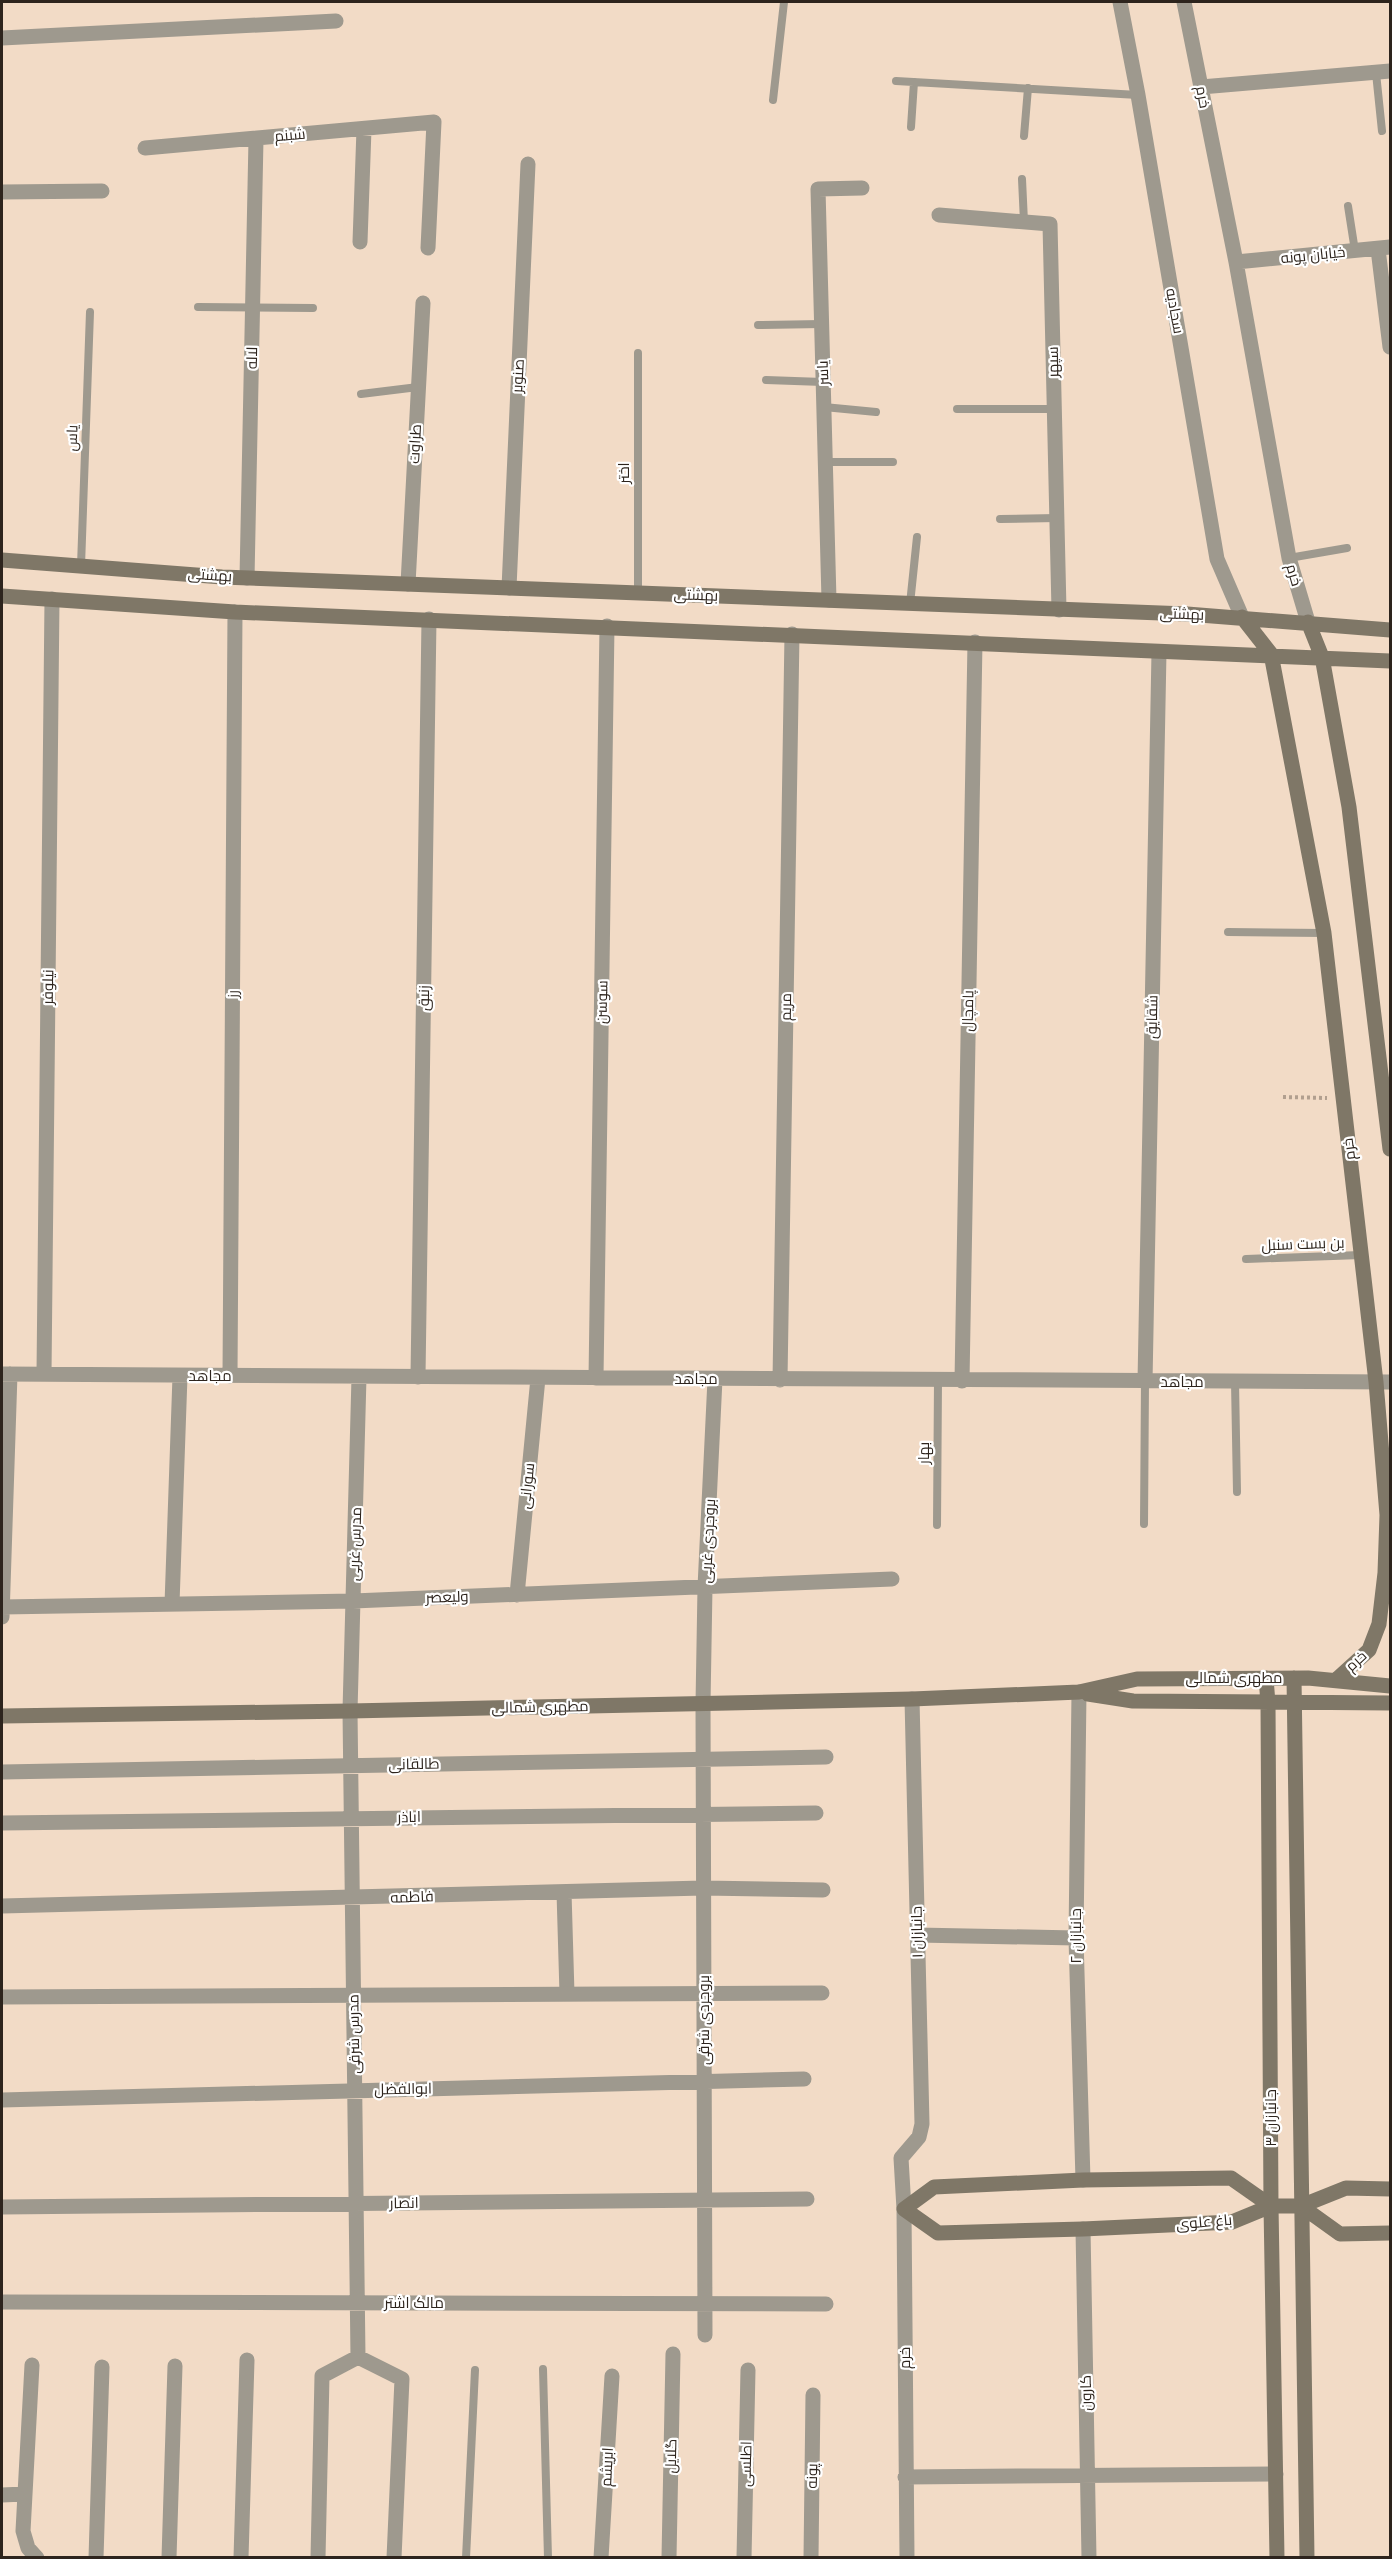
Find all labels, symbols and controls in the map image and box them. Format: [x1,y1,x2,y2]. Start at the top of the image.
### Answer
street label: خرم [1191,84,1215,110]
street label: شبنم [274,124,306,146]
street label: خیابان پونه [1280,242,1346,268]
street label: سجادیه [1162,287,1189,335]
street label: سپهر [1043,346,1063,379]
street label: لاله [242,347,261,369]
street label: صنوبر [507,359,528,394]
street label: یاسر [813,360,832,387]
street label: یاس [62,424,82,452]
street label: طراوت [404,424,425,464]
street label: اختر [614,462,633,485]
street label: خرم [1281,562,1307,588]
street label: بهشتی [187,563,233,587]
street label: بهشتی [673,584,719,606]
street label: بهشتی [1159,603,1205,625]
street label: نیلوفر [38,969,57,1006]
street label: سوسن [592,980,612,1024]
street label: زنبق [414,985,434,1011]
street label: رز [223,990,242,999]
street label: پامچال [958,990,978,1032]
street label: مریم [776,993,796,1021]
street label: شقایق [1142,995,1162,1039]
street label: خرم [1338,1137,1360,1161]
street label: بن بست سنبل [1261,1233,1345,1255]
street label: مجاهد [188,1366,232,1385]
street label: مجاهد [674,1369,718,1388]
street label: مجاهد [1160,1372,1204,1391]
street label: بهار [914,1442,934,1465]
street label: سورانی [515,1462,539,1510]
street label: بروجردی غربی [696,1498,720,1584]
street label: مدرس غربی [344,1506,366,1582]
street label: ولیعصر [424,1586,469,1607]
street label: خرم [1341,1646,1371,1676]
street label: مطهری شمالی [1186,1668,1283,1688]
street label: مطهری شمالی [491,1696,589,1718]
street label: طالقانی [388,1754,440,1774]
street label: اباذر [396,1807,421,1826]
street label: فاطمه [390,1886,434,1907]
street label: جانبازان ۱ [907,1906,927,1958]
street label: جانبازان ۲ [1066,1908,1086,1964]
street label: بروجردی شرقی [694,1975,714,2065]
street label: مدرس شرقی [343,1994,365,2074]
street label: ابوالفضل [374,2078,432,2100]
street label: جانبازان ۳ [1261,2089,1281,2147]
street label: انصار [388,2193,419,2212]
street label: باغ علوی [1175,2210,1233,2235]
street label: مالک اشتر [383,2293,444,2312]
street label: خرم [895,2347,915,2369]
street label: کارون [1076,2375,1096,2411]
street label: گلایل [661,2438,681,2474]
street label: اطلسی [736,2441,756,2487]
street label: ابریشم [596,2447,618,2487]
street label: پونه [802,2463,822,2489]

